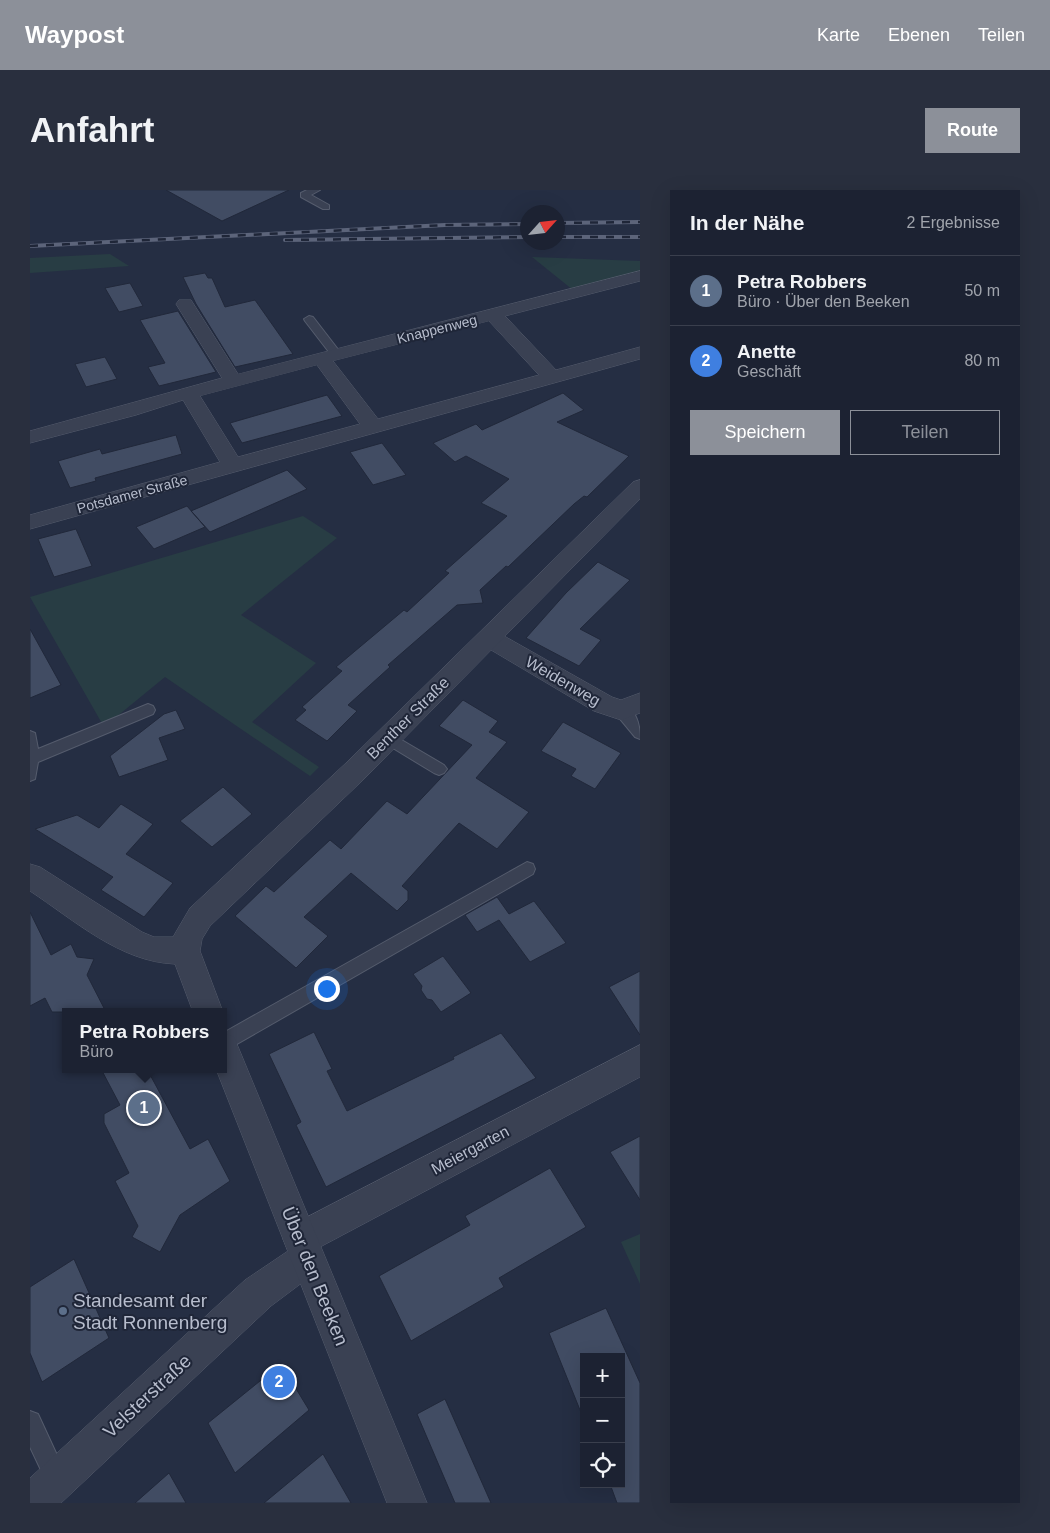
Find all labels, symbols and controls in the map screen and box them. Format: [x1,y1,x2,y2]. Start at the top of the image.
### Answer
text: Waypost [25,21,124,48]
text: Karte [817,25,860,45]
text: Ebenen [888,25,950,45]
text: Teilen [978,25,1025,45]
button: Route [925,108,1020,153]
text: Anfahrt [30,110,154,149]
north arrow [520,205,565,250]
text: In der Nähe [690,211,804,234]
text: 2 Ergebnisse [907,214,1000,231]
text: Petra Robbers [737,271,867,292]
text: 1 [702,282,710,299]
text: 50 m [964,282,1000,299]
text: Büro · Über den Beeken [737,293,910,310]
street label: Knappenweg [395,311,479,347]
text: Anette [737,341,796,362]
text: 2 [702,352,710,369]
text: 80 m [964,352,1000,369]
text: Geschäft [737,363,801,380]
button: Speichern [690,410,840,455]
button: Teilen [850,410,1000,455]
street label: Potsdamer Straße [75,472,189,516]
street label: Weidenweg [523,653,603,709]
street label: Benther Straße [364,674,452,762]
your location [314,976,340,1002]
popup [62,1008,227,1073]
text: Petra Robbers [80,1021,209,1042]
text: Büro [80,1043,113,1060]
pin: 1 [128,1089,160,1127]
street label: Meiergarten [428,1122,512,1178]
street label: Über den Beeken [278,1204,352,1348]
place label: Standesamt der Stadt Ronnenberg [73,1290,227,1333]
marker: Standesamt der Stadt Ronnenberg [57,1305,69,1317]
street label: Velsterstraße [99,1350,195,1442]
map controls [580,1353,625,1488]
button: + [580,1353,625,1398]
pin: 2 [263,1363,295,1401]
button: − [580,1398,625,1443]
button: locate [580,1443,625,1488]

